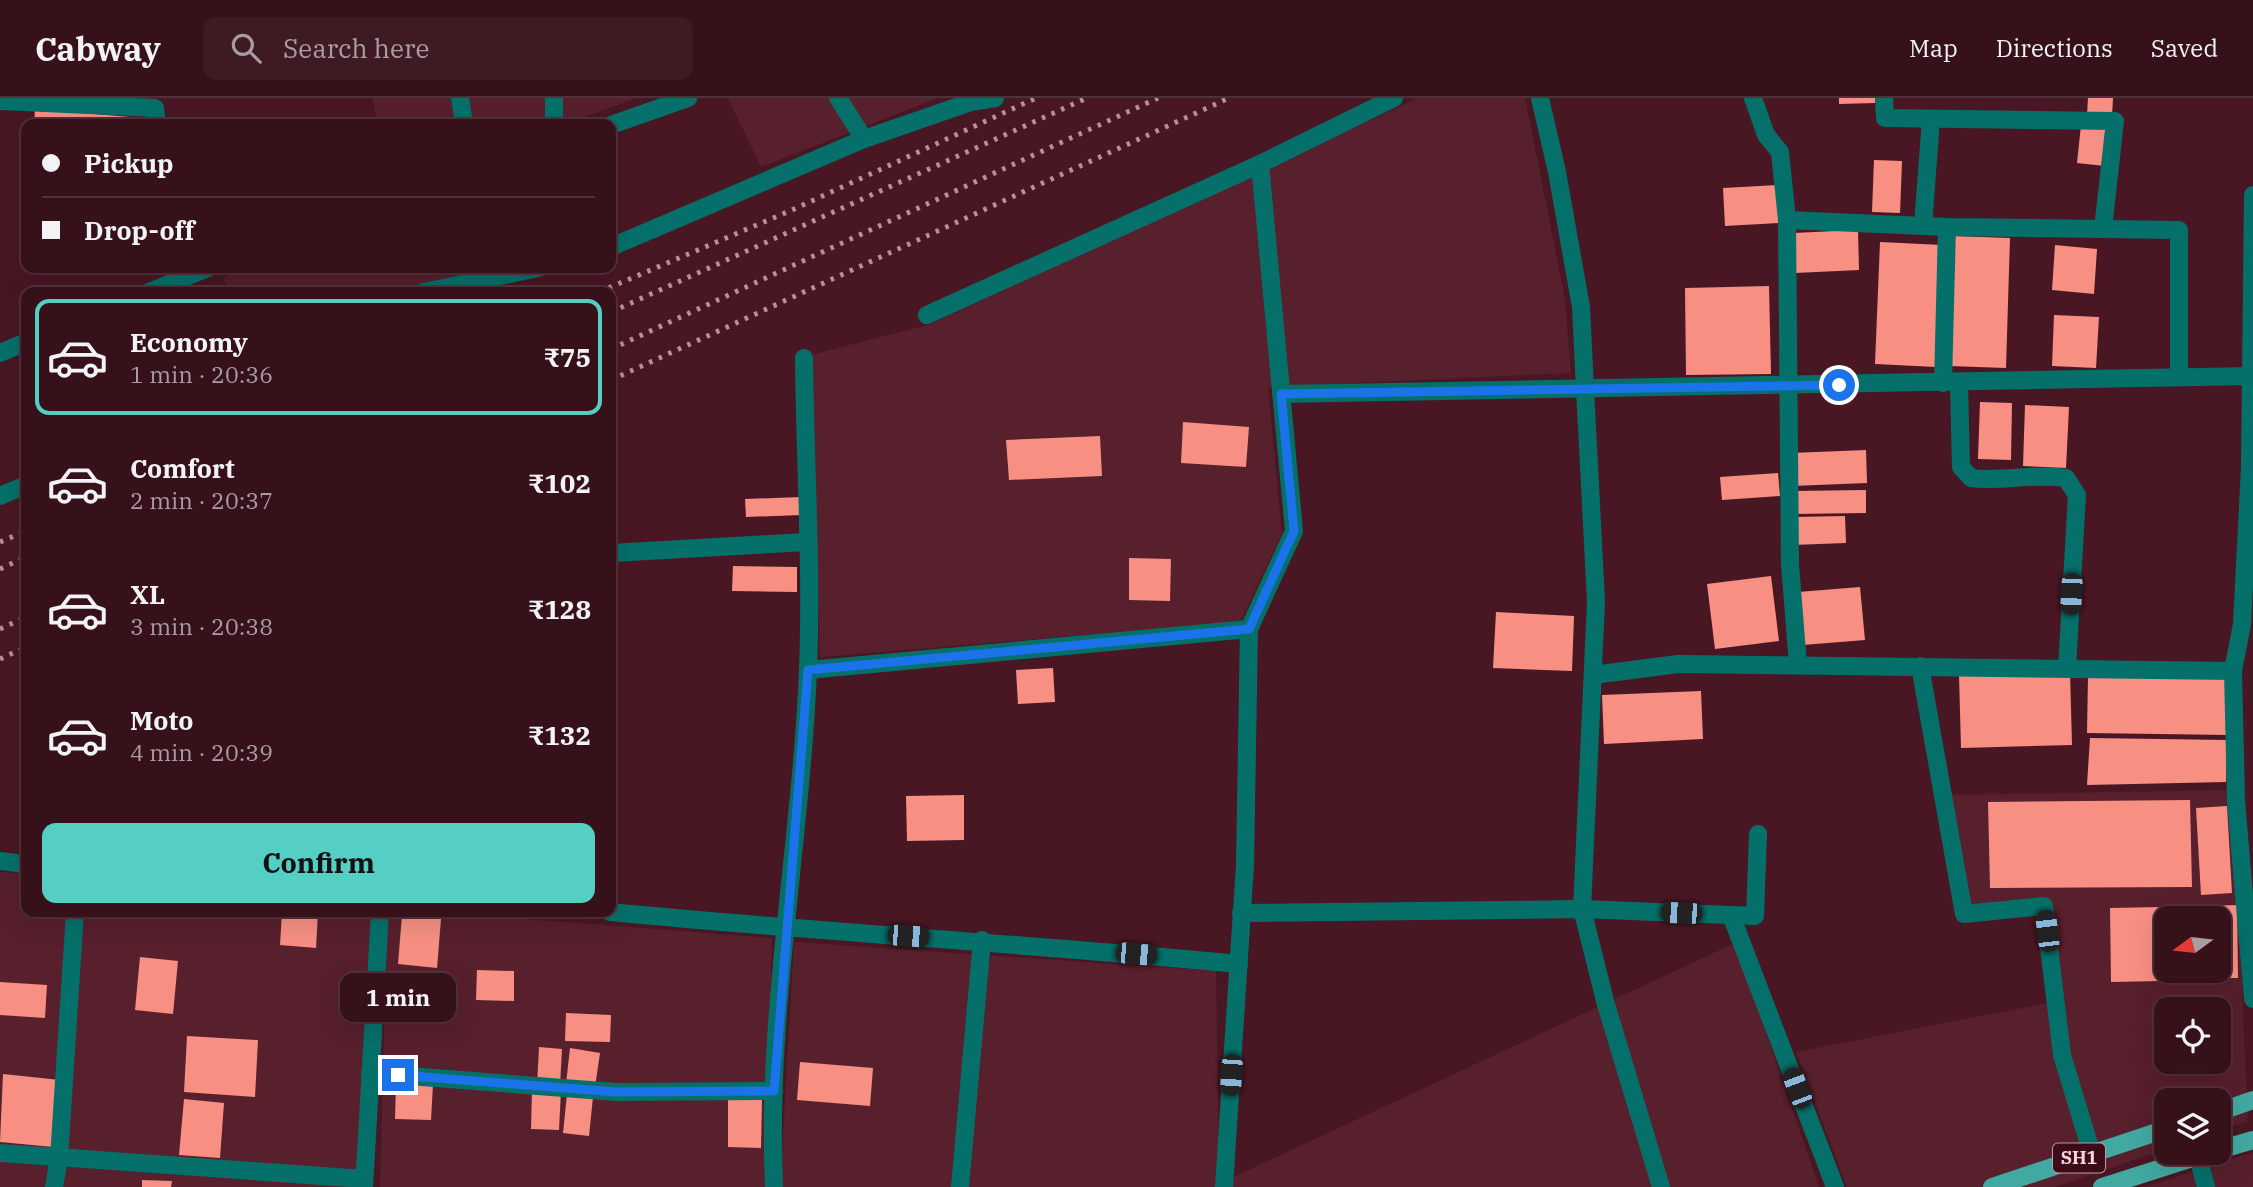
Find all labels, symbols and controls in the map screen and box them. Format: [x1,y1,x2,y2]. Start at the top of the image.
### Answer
search box [203,17,693,80]
text: Cabway [35,27,161,70]
icon: search [227,29,265,67]
text: Search here [283,31,429,65]
text: Map [1909,32,1958,64]
text: Directions [1996,32,2113,64]
text: Saved [2151,32,2218,64]
text: Pickup [84,146,174,180]
text: Drop-off [84,213,195,247]
text: Economy [130,325,248,359]
icon: car [46,326,109,389]
text: ₹75 [543,340,591,374]
text: 1 min · 20:36 [130,359,273,389]
route start [1823,369,1855,401]
text: Comfort [130,451,235,485]
icon: car [46,452,109,515]
text: ₹102 [528,466,591,500]
text: 2 min · 20:37 [130,485,273,515]
car [2060,572,2083,616]
text: XL [130,577,165,611]
icon: car [46,578,109,641]
text: ₹128 [528,592,591,626]
text: 3 min · 20:38 [130,611,273,641]
text: Moto [130,703,193,737]
icon: car [46,704,109,767]
text: ₹132 [528,718,591,752]
text: 4 min · 20:39 [130,737,273,767]
button: Confirm [42,823,595,903]
car [1660,902,1703,924]
north arrow [2154,906,2231,984]
map controls [2154,906,2231,1165]
car [2035,909,2060,953]
car [887,924,930,948]
car [1115,942,1158,966]
callout: 1 min [340,974,456,1023]
text: 1 min [366,982,430,1012]
button: locate [2154,997,2231,1074]
car [1220,1053,1243,1097]
route end [382,1059,414,1091]
car [1780,1065,1815,1111]
button: layers [2154,1088,2231,1165]
road number: SH1 [2053,1143,2105,1172]

